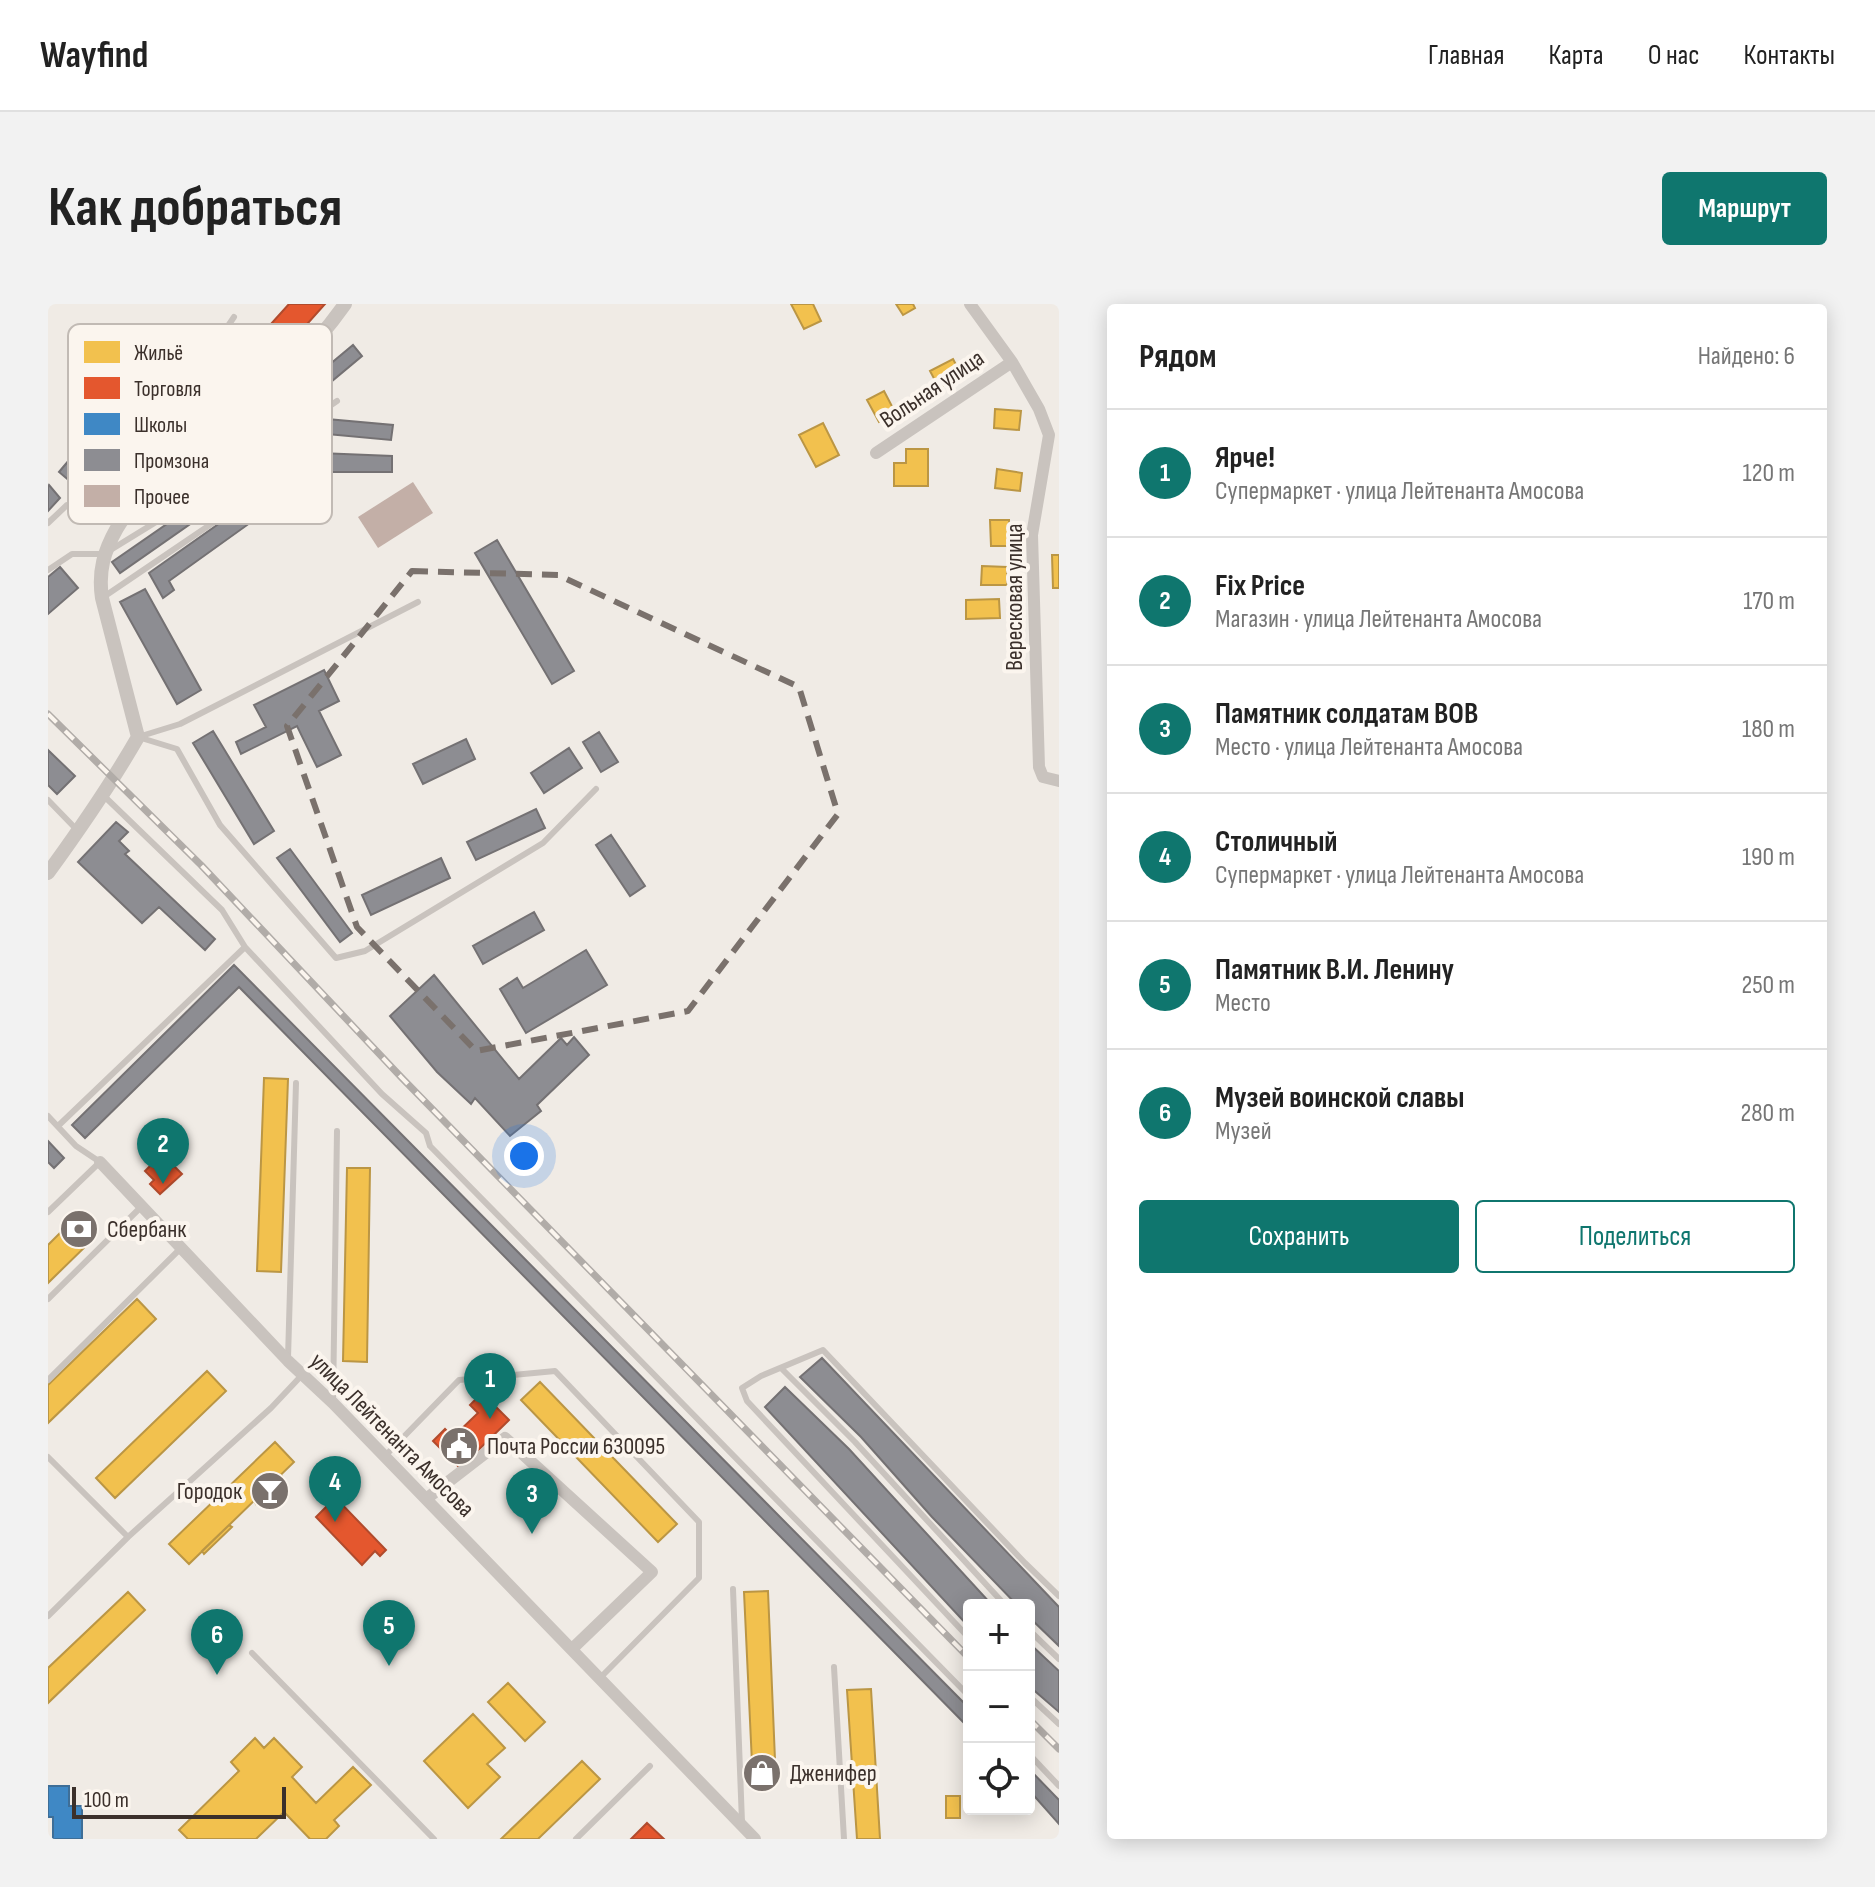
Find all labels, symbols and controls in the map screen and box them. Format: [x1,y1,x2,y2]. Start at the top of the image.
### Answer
text: Wayfind [40,33,148,78]
text: Главная [1428,39,1504,72]
text: Карта [1548,39,1604,72]
text: О нас [1648,39,1700,72]
text: Контакты [1744,39,1835,72]
button: Маршрут [1662,172,1827,245]
text: Как добраться [48,175,342,242]
legend [68,324,332,524]
text: Рядом [1139,336,1217,377]
text: Жильё [134,340,183,367]
text: Найдено: 6 [1698,341,1795,372]
street label: Вольная улица [874,344,990,434]
text: Торговля [134,376,201,403]
text: Школы [134,412,187,439]
text: Ярче! [1215,440,1275,476]
text: Промзона [134,448,209,475]
text: 1 [1160,458,1170,489]
text: 120 m [1742,458,1795,489]
text: Супермаркет · улица Лейтенанта Амосова [1215,476,1584,507]
text: Прочее [134,484,190,511]
street label: Вересковая улица [1000,523,1029,671]
text: Fix Price [1215,568,1305,604]
text: 2 [1159,586,1171,617]
text: 170 m [1743,586,1795,617]
text: Магазин · улица Лейтенанта Амосова [1215,604,1542,635]
text: Памятник солдатам ВОВ [1215,696,1478,732]
text: 3 [1159,714,1171,745]
text: 180 m [1742,714,1795,745]
text: Место · улица Лейтенанта Амосова [1215,732,1523,763]
text: Столичный [1215,824,1338,860]
text: 4 [1159,842,1171,873]
text: 190 m [1742,842,1795,873]
text: Супермаркет · улица Лейтенанта Амосова [1215,860,1584,891]
text: Памятник В.И. Ленину [1215,952,1454,988]
text: 5 [1159,970,1171,1001]
text: 250 m [1741,970,1795,1001]
text: Место [1215,988,1271,1019]
text: Музей воинской славы [1215,1080,1465,1116]
text: 6 [1159,1098,1171,1129]
text: 280 m [1740,1098,1795,1129]
text: Музей [1215,1116,1272,1147]
pin: 2 [137,1118,189,1184]
your location [504,1136,544,1176]
button: Сохранить [1139,1200,1459,1273]
button: Поделиться [1475,1200,1795,1273]
bank icon: Сбербанк [58,1208,100,1250]
place label: Сбербанк [107,1215,187,1244]
street label: улица Лейтенанта Амосова [304,1347,480,1523]
pin: 1 [464,1353,516,1419]
public building icon: Почта России 630095 [438,1425,480,1467]
place label: Почта России 630095 [487,1432,665,1461]
pin: 4 [309,1456,361,1522]
pin: 3 [506,1468,558,1534]
bar icon: Городок [249,1470,291,1512]
place label: Городок [177,1477,243,1506]
map controls [963,1599,1035,1815]
button: + [963,1599,1035,1671]
pin: 5 [363,1600,415,1666]
pin: 6 [191,1609,243,1675]
button: − [963,1671,1035,1743]
button: locate [963,1743,1035,1815]
shop icon: Дженифер [741,1752,783,1794]
place label: Дженифер [790,1759,877,1788]
scale bar [72,1783,286,1819]
text: 100 m [84,1787,129,1814]

